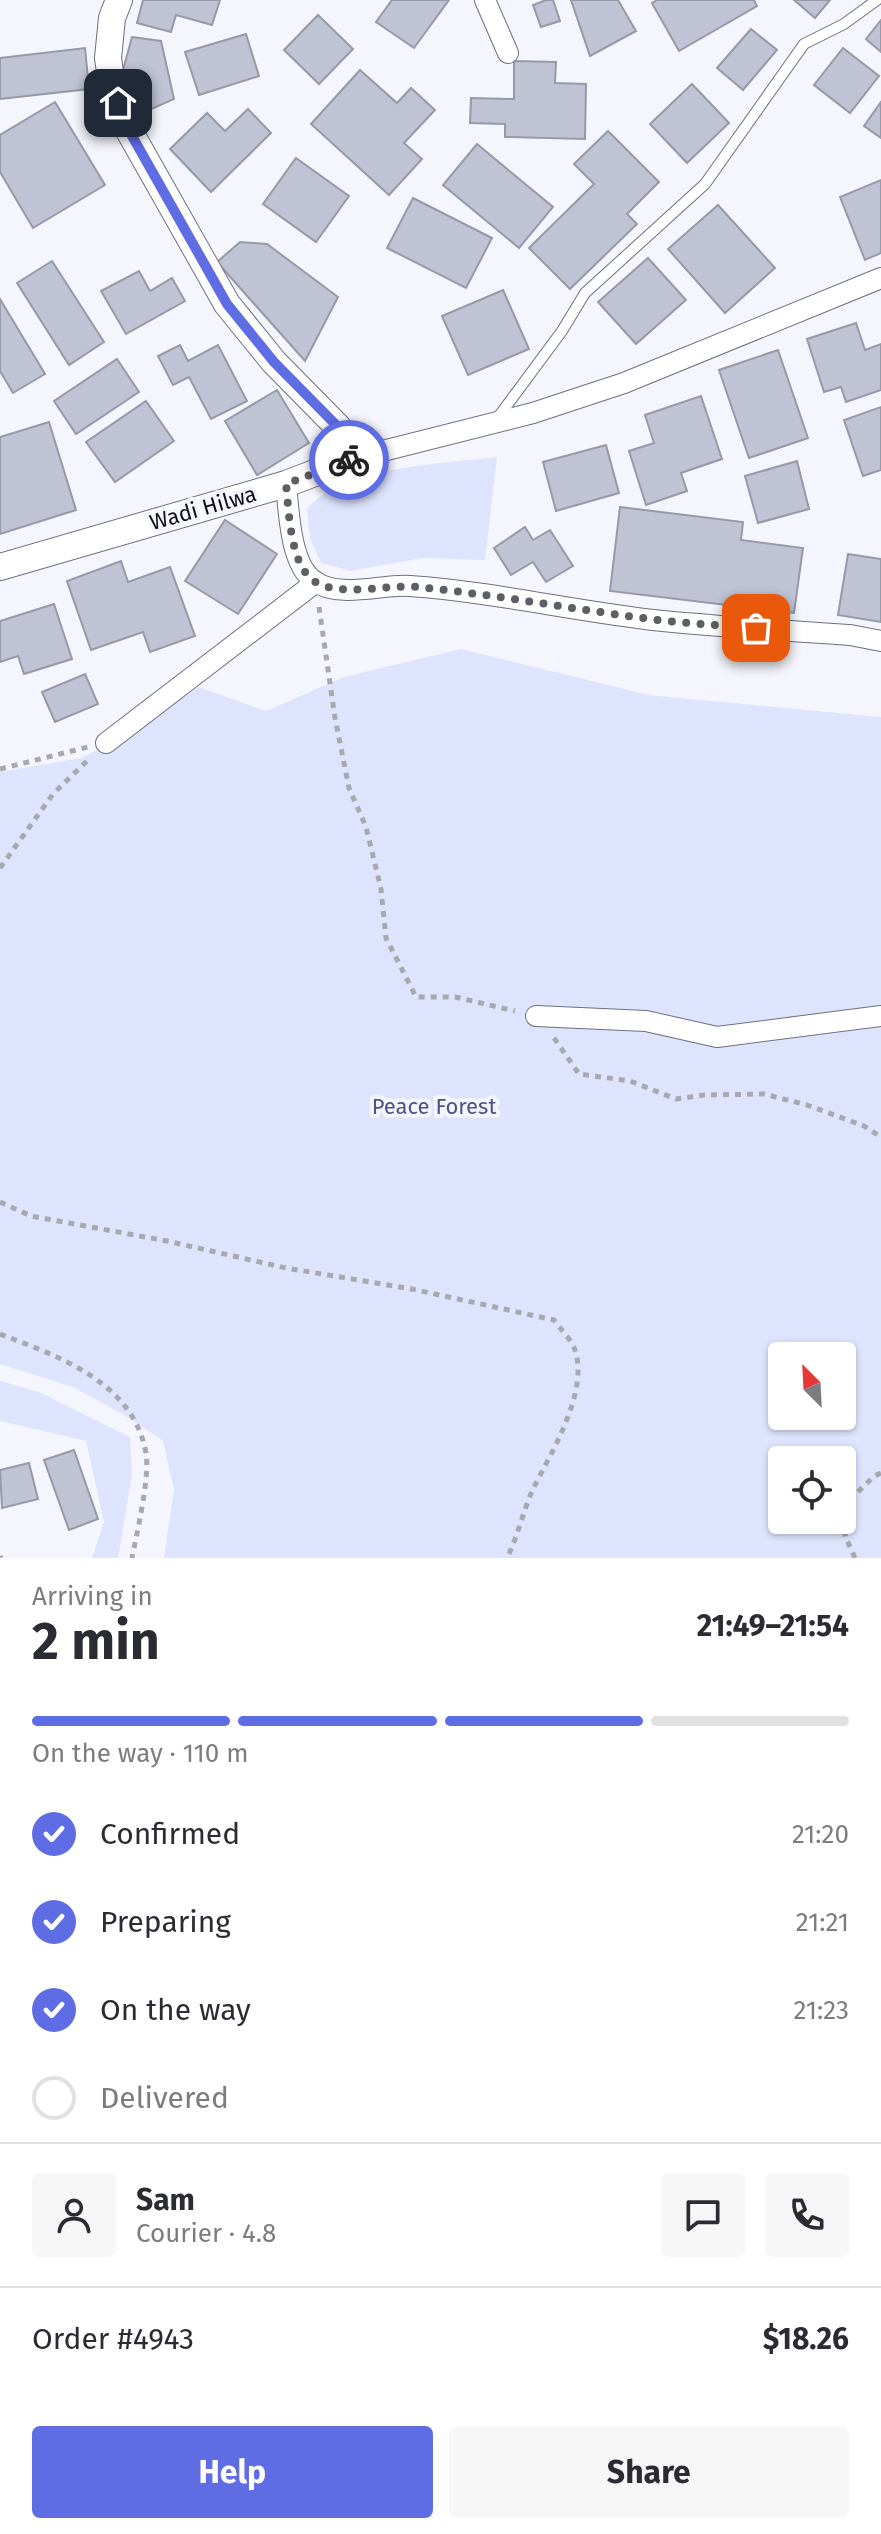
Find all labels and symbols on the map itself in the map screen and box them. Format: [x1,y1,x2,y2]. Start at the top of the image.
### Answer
pin [84,69,152,137]
courier [309,420,389,500]
street label: Wadi Hilwa [147,480,259,536]
pin [722,594,790,662]
park label: Peace Forest [372,1093,496,1120]
north arrow [768,1342,856,1430]

